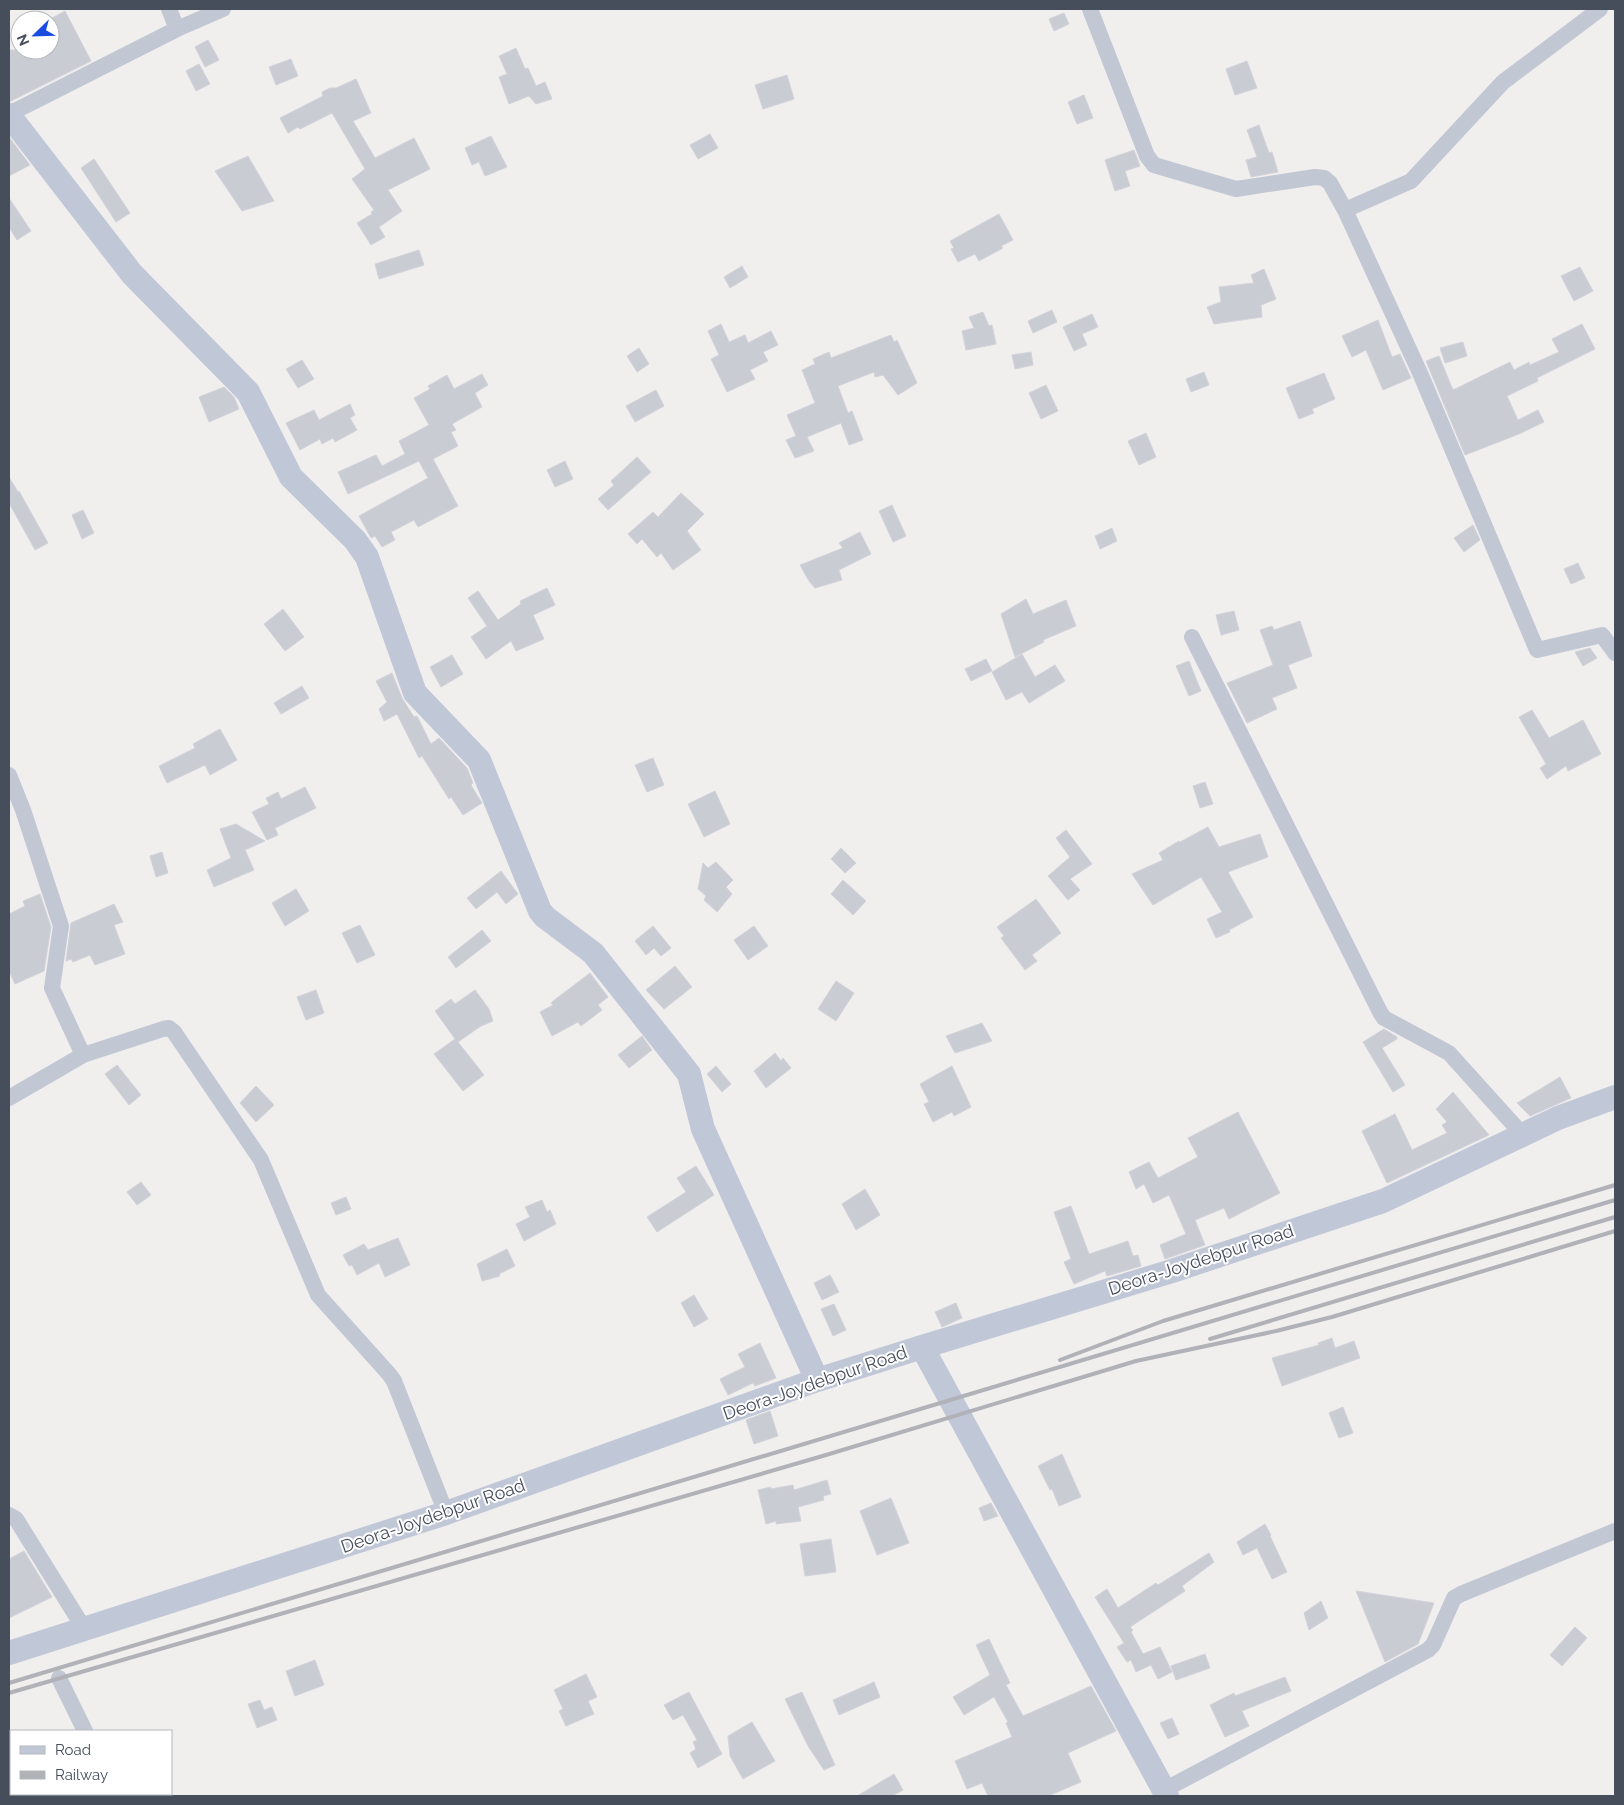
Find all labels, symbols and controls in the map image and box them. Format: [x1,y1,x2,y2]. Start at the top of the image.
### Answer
north arrow [10,10,60,60]
text: N [14,32,32,48]
street label: Deora-Joydebpur Road [1106,1220,1296,1299]
street label: Deora-Joydebpur Road [720,1341,910,1424]
street label: Deora-Joydebpur Road [338,1474,528,1557]
legend [10,1730,172,1795]
text: Road [55,1741,91,1759]
text: Railway [55,1766,108,1784]

